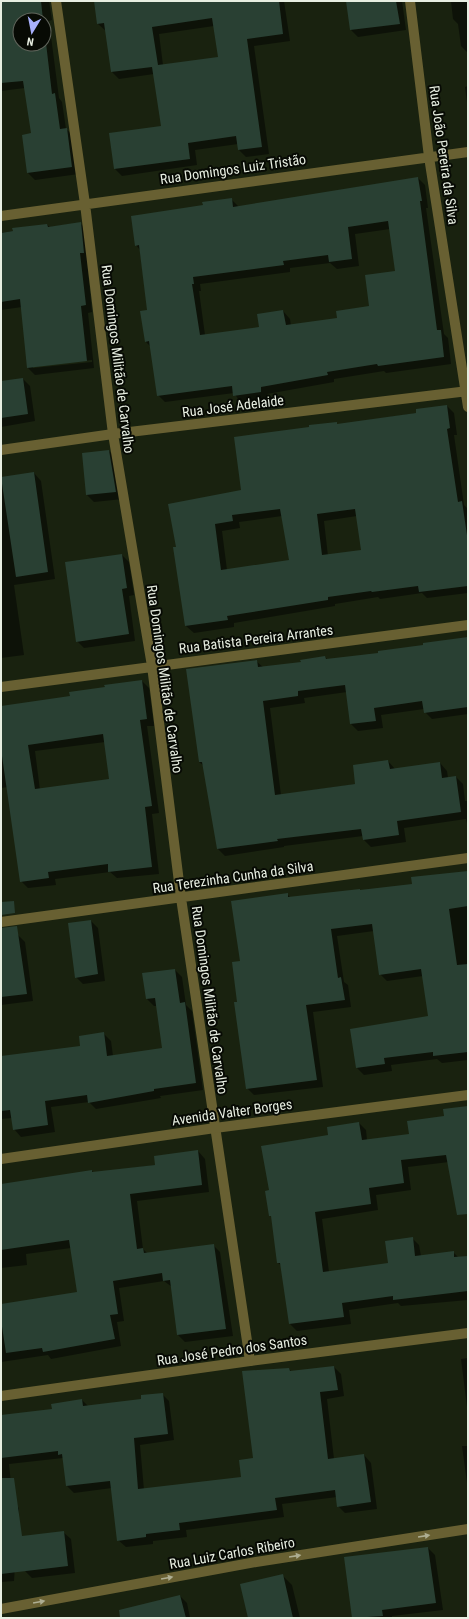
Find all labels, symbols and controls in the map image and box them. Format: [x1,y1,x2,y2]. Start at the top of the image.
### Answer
north arrow [12,12,52,52]
text: N [26,34,35,48]
street label: Rua João Pereira da Silva [426,85,462,225]
street label: Rua Domingos Luiz Tristão [159,151,307,187]
street label: Rua Domingos Militão de Carvalho [98,264,138,454]
street label: Rua José Adelaide [181,392,285,420]
street label: Rua Domingos Militão de Carvalho [144,584,186,774]
street label: Rua Batista Pereira Arrantes [178,622,334,656]
street label: Rua Terezinha Cunha da Silva [152,858,314,896]
street label: Rua Domingos Militão de Carvalho [189,905,231,1095]
street label: Avenida Valter Borges [171,1096,293,1128]
street label: Rua José Pedro dos Santos [156,1332,308,1368]
one-way arrow [418,1533,430,1539]
street label: Rua Luiz Carlos Ribeiro [168,1534,296,1572]
one-way arrow [289,1553,301,1559]
one-way arrow [161,1575,173,1581]
one-way arrow [33,1599,45,1605]

